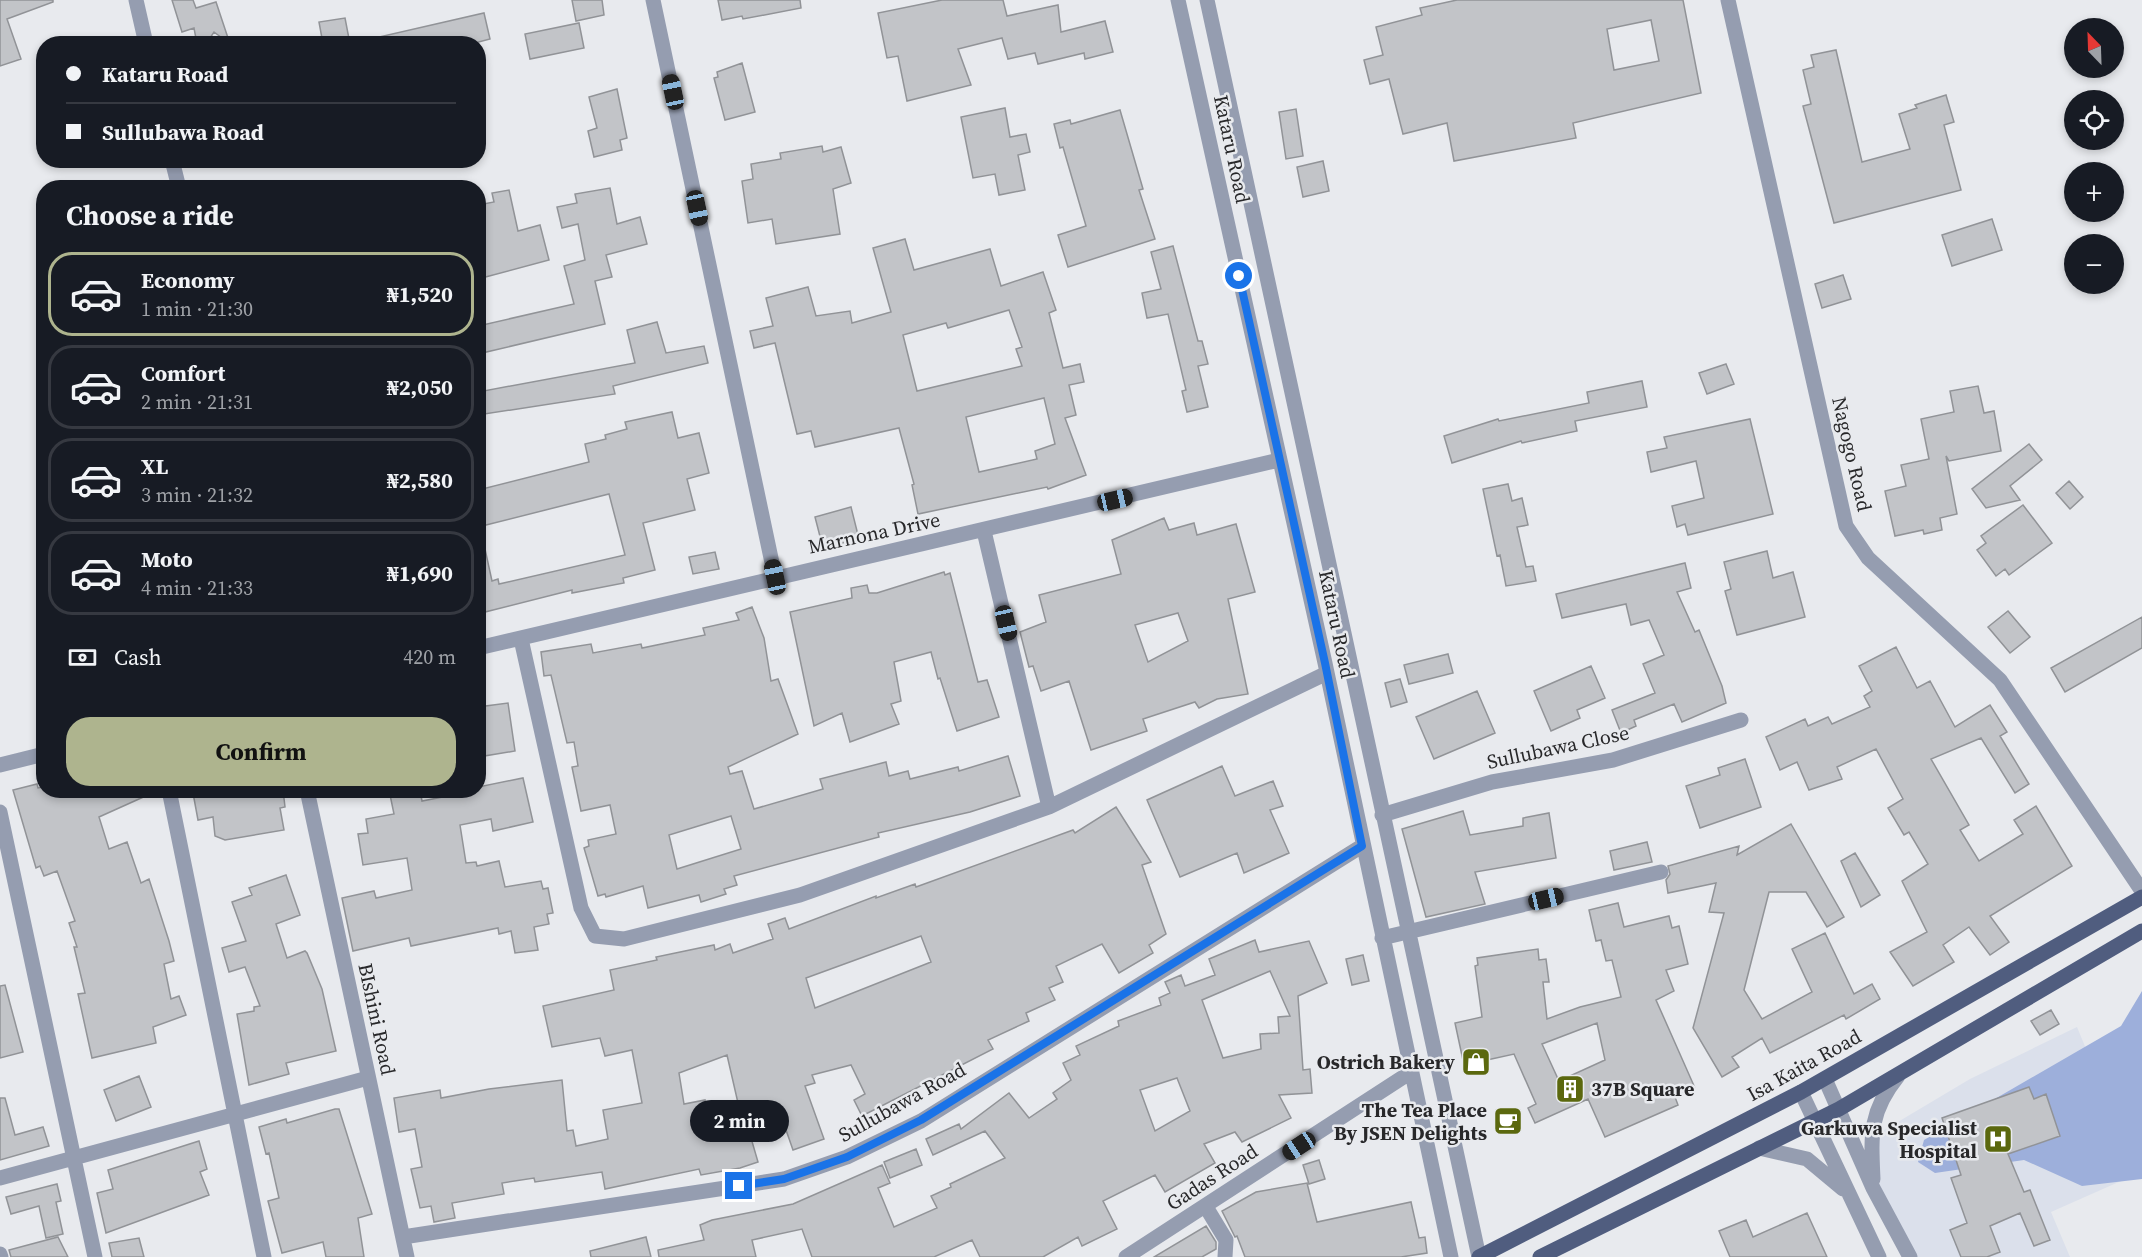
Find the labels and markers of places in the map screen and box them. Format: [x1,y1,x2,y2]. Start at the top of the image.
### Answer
shop icon: Ostrich Bakery [1460,1046,1492,1078]
place label: Ostrich Bakery [1317,1048,1455,1076]
building icon: 37B Square [1554,1073,1586,1105]
place label: 37B Square [1591,1075,1695,1103]
place label: The Tea Place By JSEN Delights [1334,1096,1487,1147]
cafe icon: The Tea Place By JSEN Delights [1492,1105,1524,1137]
place label: Garkuwa Specialist Hospital [1801,1114,1978,1165]
hospital icon: Garkuwa Specialist Hospital [1982,1123,2014,1155]

